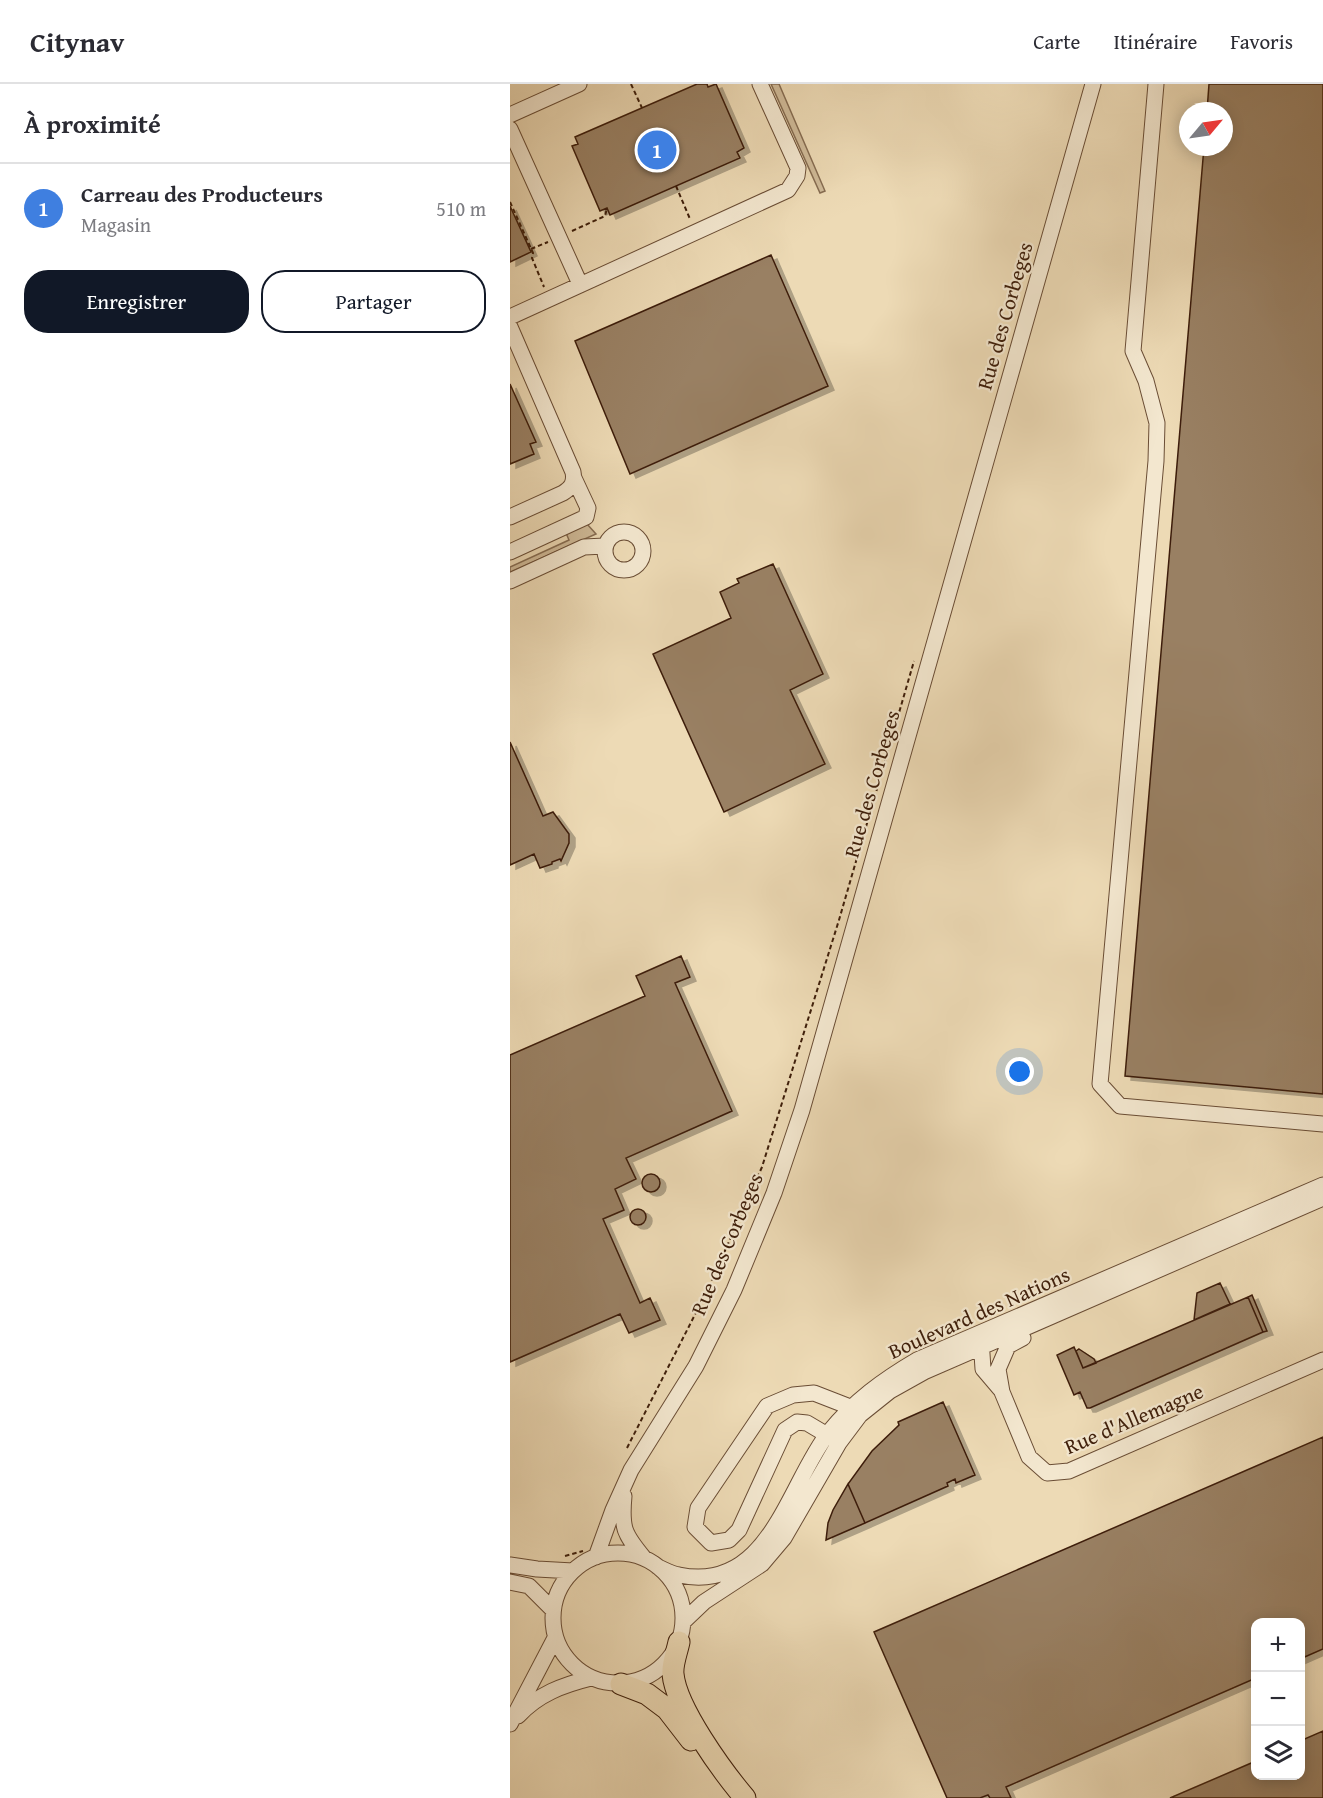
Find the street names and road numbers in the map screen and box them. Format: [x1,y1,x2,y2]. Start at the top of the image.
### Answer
street label: Rue des Corbeges [969,238,1040,393]
street label: Rue des Corbeges [836,706,907,861]
street label: Rue des Corbeges [683,1168,771,1320]
street label: Boulevard des Nations [883,1259,1075,1367]
street label: Rue d'Allemagne [1060,1375,1208,1462]

